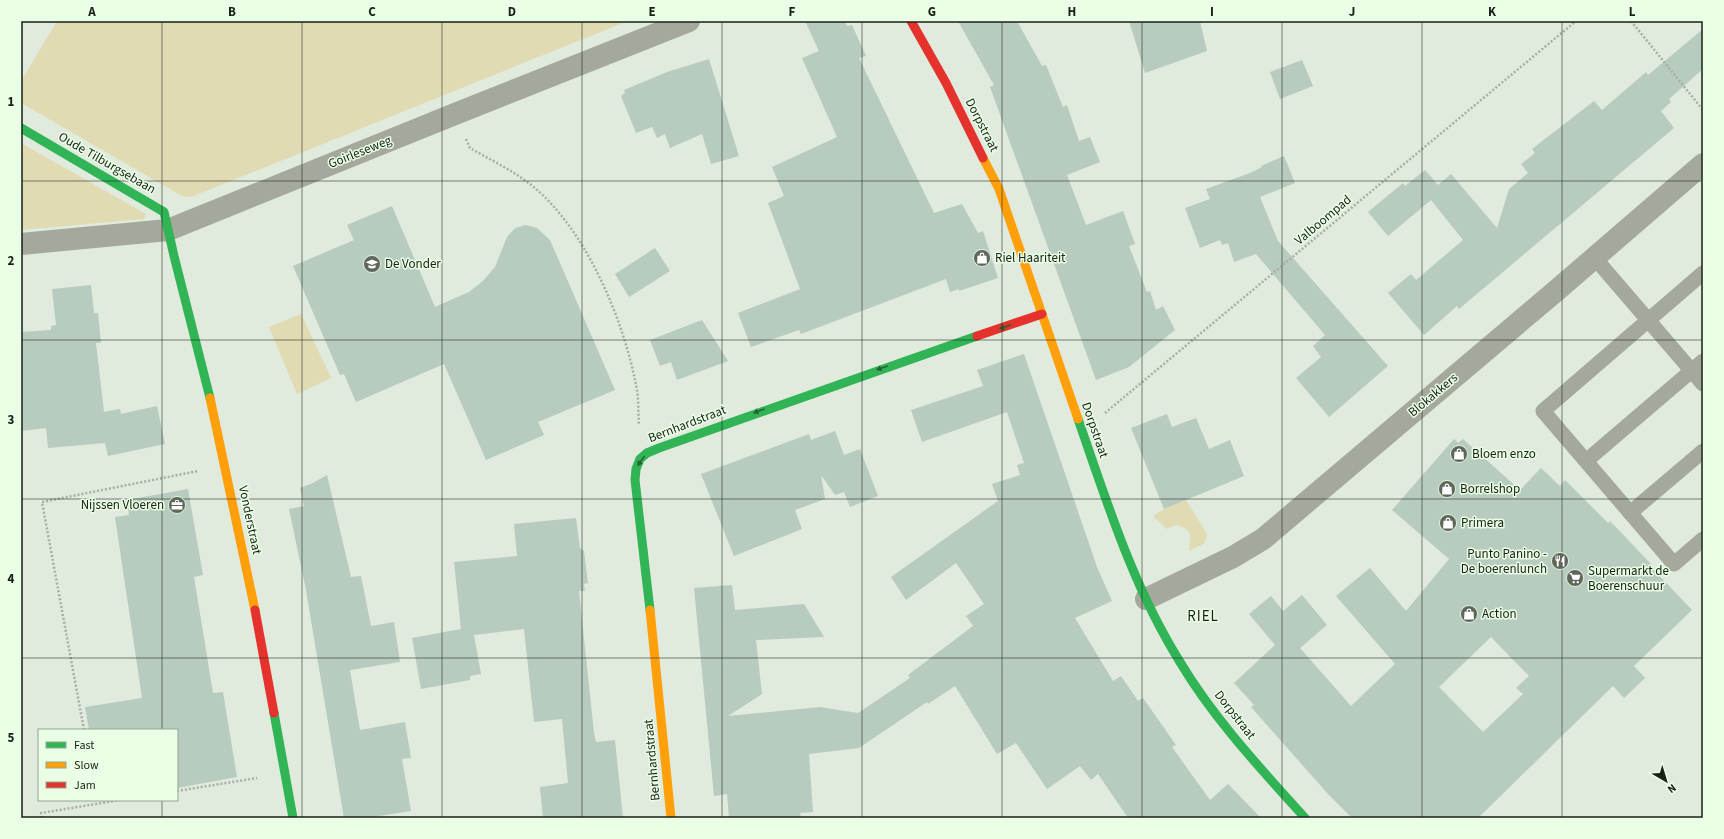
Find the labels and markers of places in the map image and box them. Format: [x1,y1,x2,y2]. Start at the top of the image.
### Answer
shop icon: Riel Haariteit [972,248,992,268]
place label: Riel Haariteit [995,249,1066,267]
school or university icon: De Vonder [362,254,382,274]
place label: De Vonder [385,255,441,273]
shop icon: Bloem enzo [1449,444,1469,464]
place label: Bloem enzo [1472,445,1536,463]
shop icon: Borrelshop [1437,479,1457,499]
place label: Borrelshop [1460,480,1520,498]
office icon: Nijssen Vloeren [167,495,187,515]
place label: Nijssen Vloeren [81,496,164,514]
shop icon: Primera [1438,513,1458,533]
place label: Primera [1461,514,1504,532]
place label: Punto Panino - De boerenlunch [1461,545,1547,578]
restaurant icon: Punto Panino - De boerenlunch [1550,551,1570,571]
place label: Supermarkt de Boerenschuur [1588,562,1669,595]
supermarket icon: Supermarkt de Boerenschuur [1565,568,1585,588]
shop icon: Action [1459,604,1479,624]
place label: Action [1482,605,1517,623]

